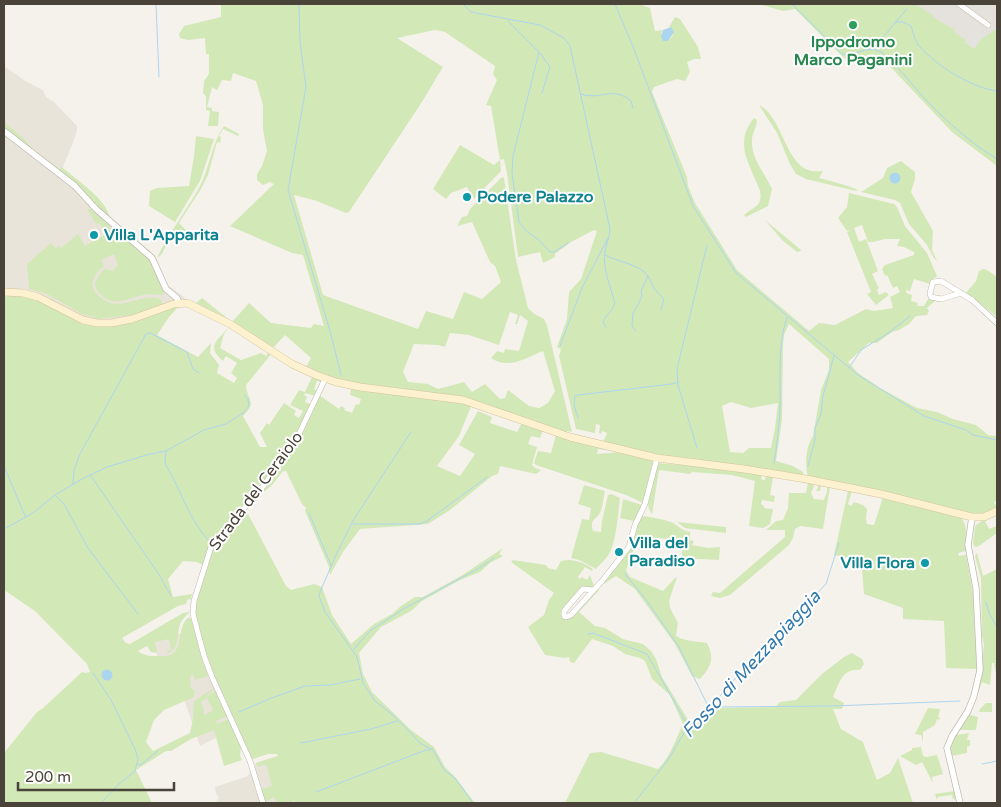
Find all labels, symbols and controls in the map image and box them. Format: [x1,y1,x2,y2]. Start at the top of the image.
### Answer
marker: Ippodromo Marco Paganini [847,19,859,31]
place label: Ippodromo Marco Paganini [794,32,912,70]
place label: Podere Palazzo [477,187,594,207]
marker: Podere Palazzo [461,191,473,203]
place label: Villa L'Apparita [104,225,219,245]
marker: Villa L'Apparita [88,229,100,241]
street label: Strada del Ceraiolo [205,428,307,554]
place label: Villa del Paradiso [629,533,695,571]
marker: Villa del Paradiso [613,546,625,558]
place label: Villa Flora [841,553,915,573]
marker: Villa Flora [919,557,931,569]
water label: Fosso di Mezzapiaggia [677,585,826,742]
scale bar [18,760,174,792]
text: 200 m [25,768,71,786]

